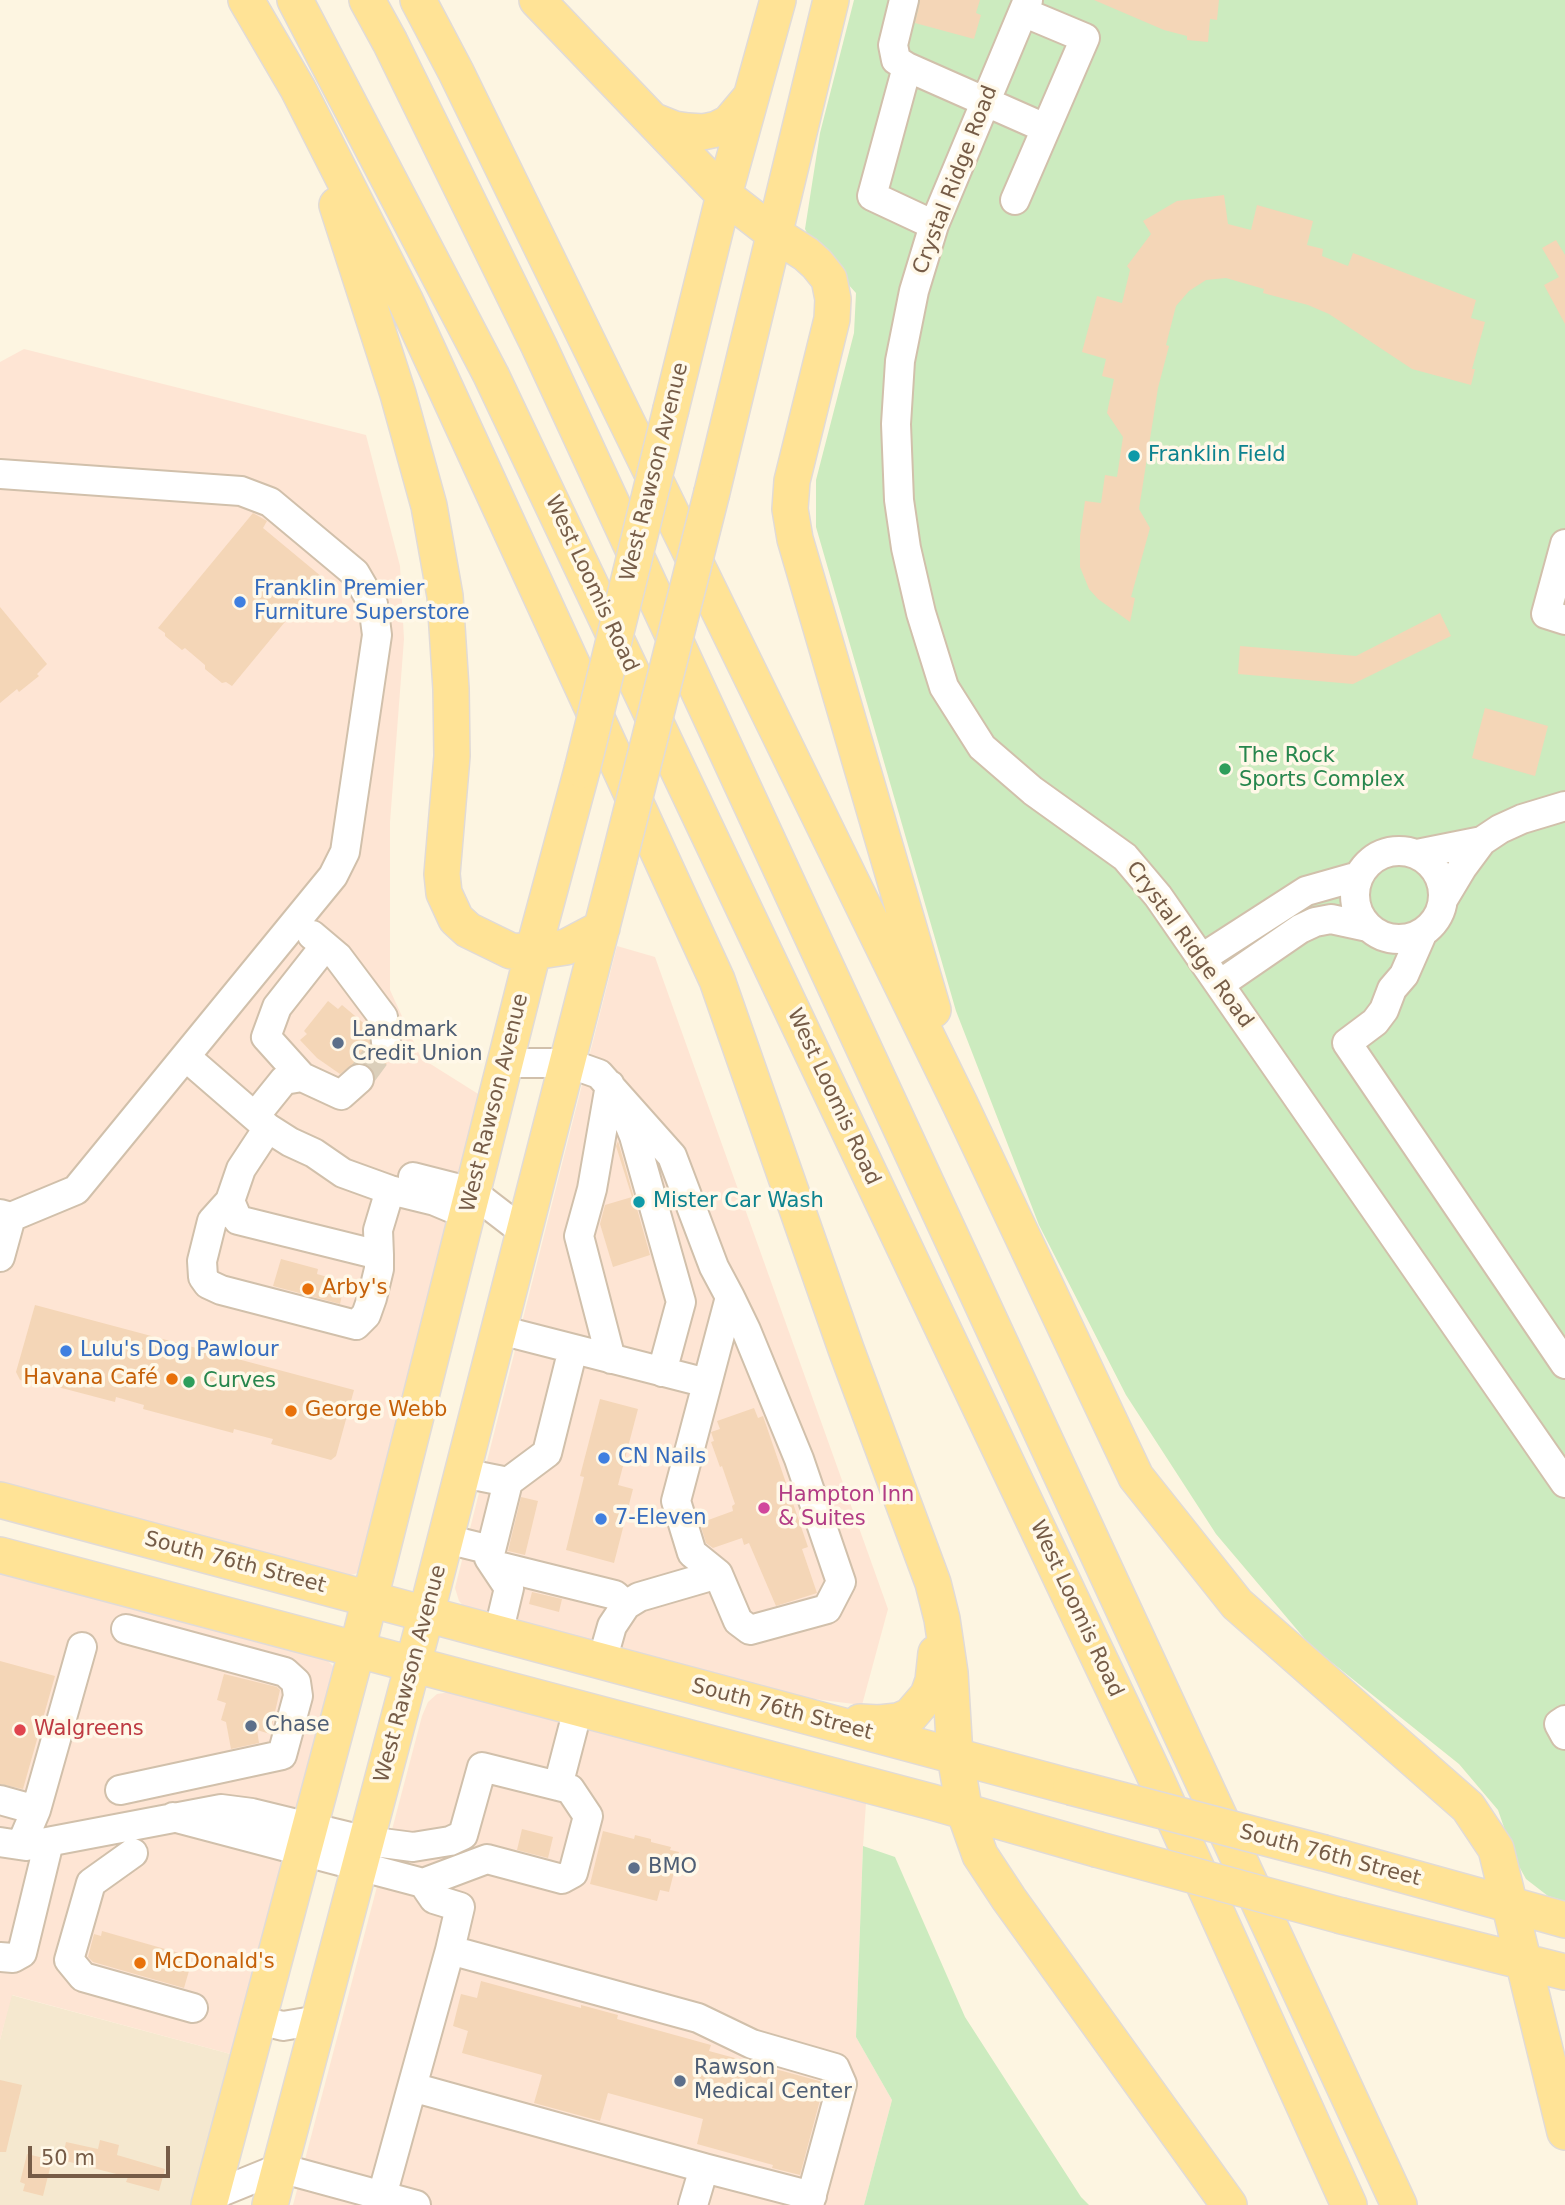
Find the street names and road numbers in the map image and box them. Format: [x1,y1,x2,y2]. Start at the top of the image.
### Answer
street label: Crystal Ridge Road [908,82,1004,278]
street label: West Rawson Avenue [616,360,694,584]
street label: West Loomis Road [539,492,643,676]
street label: Crystal Ridge Road [1120,857,1258,1033]
street label: West Rawson Avenue [456,991,534,1215]
street label: West Loomis Road [781,1005,885,1189]
street label: West Loomis Road [1024,1517,1128,1701]
street label: South 76th Street [142,1527,328,1599]
street label: West Rawson Avenue [370,1562,452,1786]
street label: South 76th Street [689,1674,875,1746]
street label: South 76th Street [1237,1820,1423,1892]

